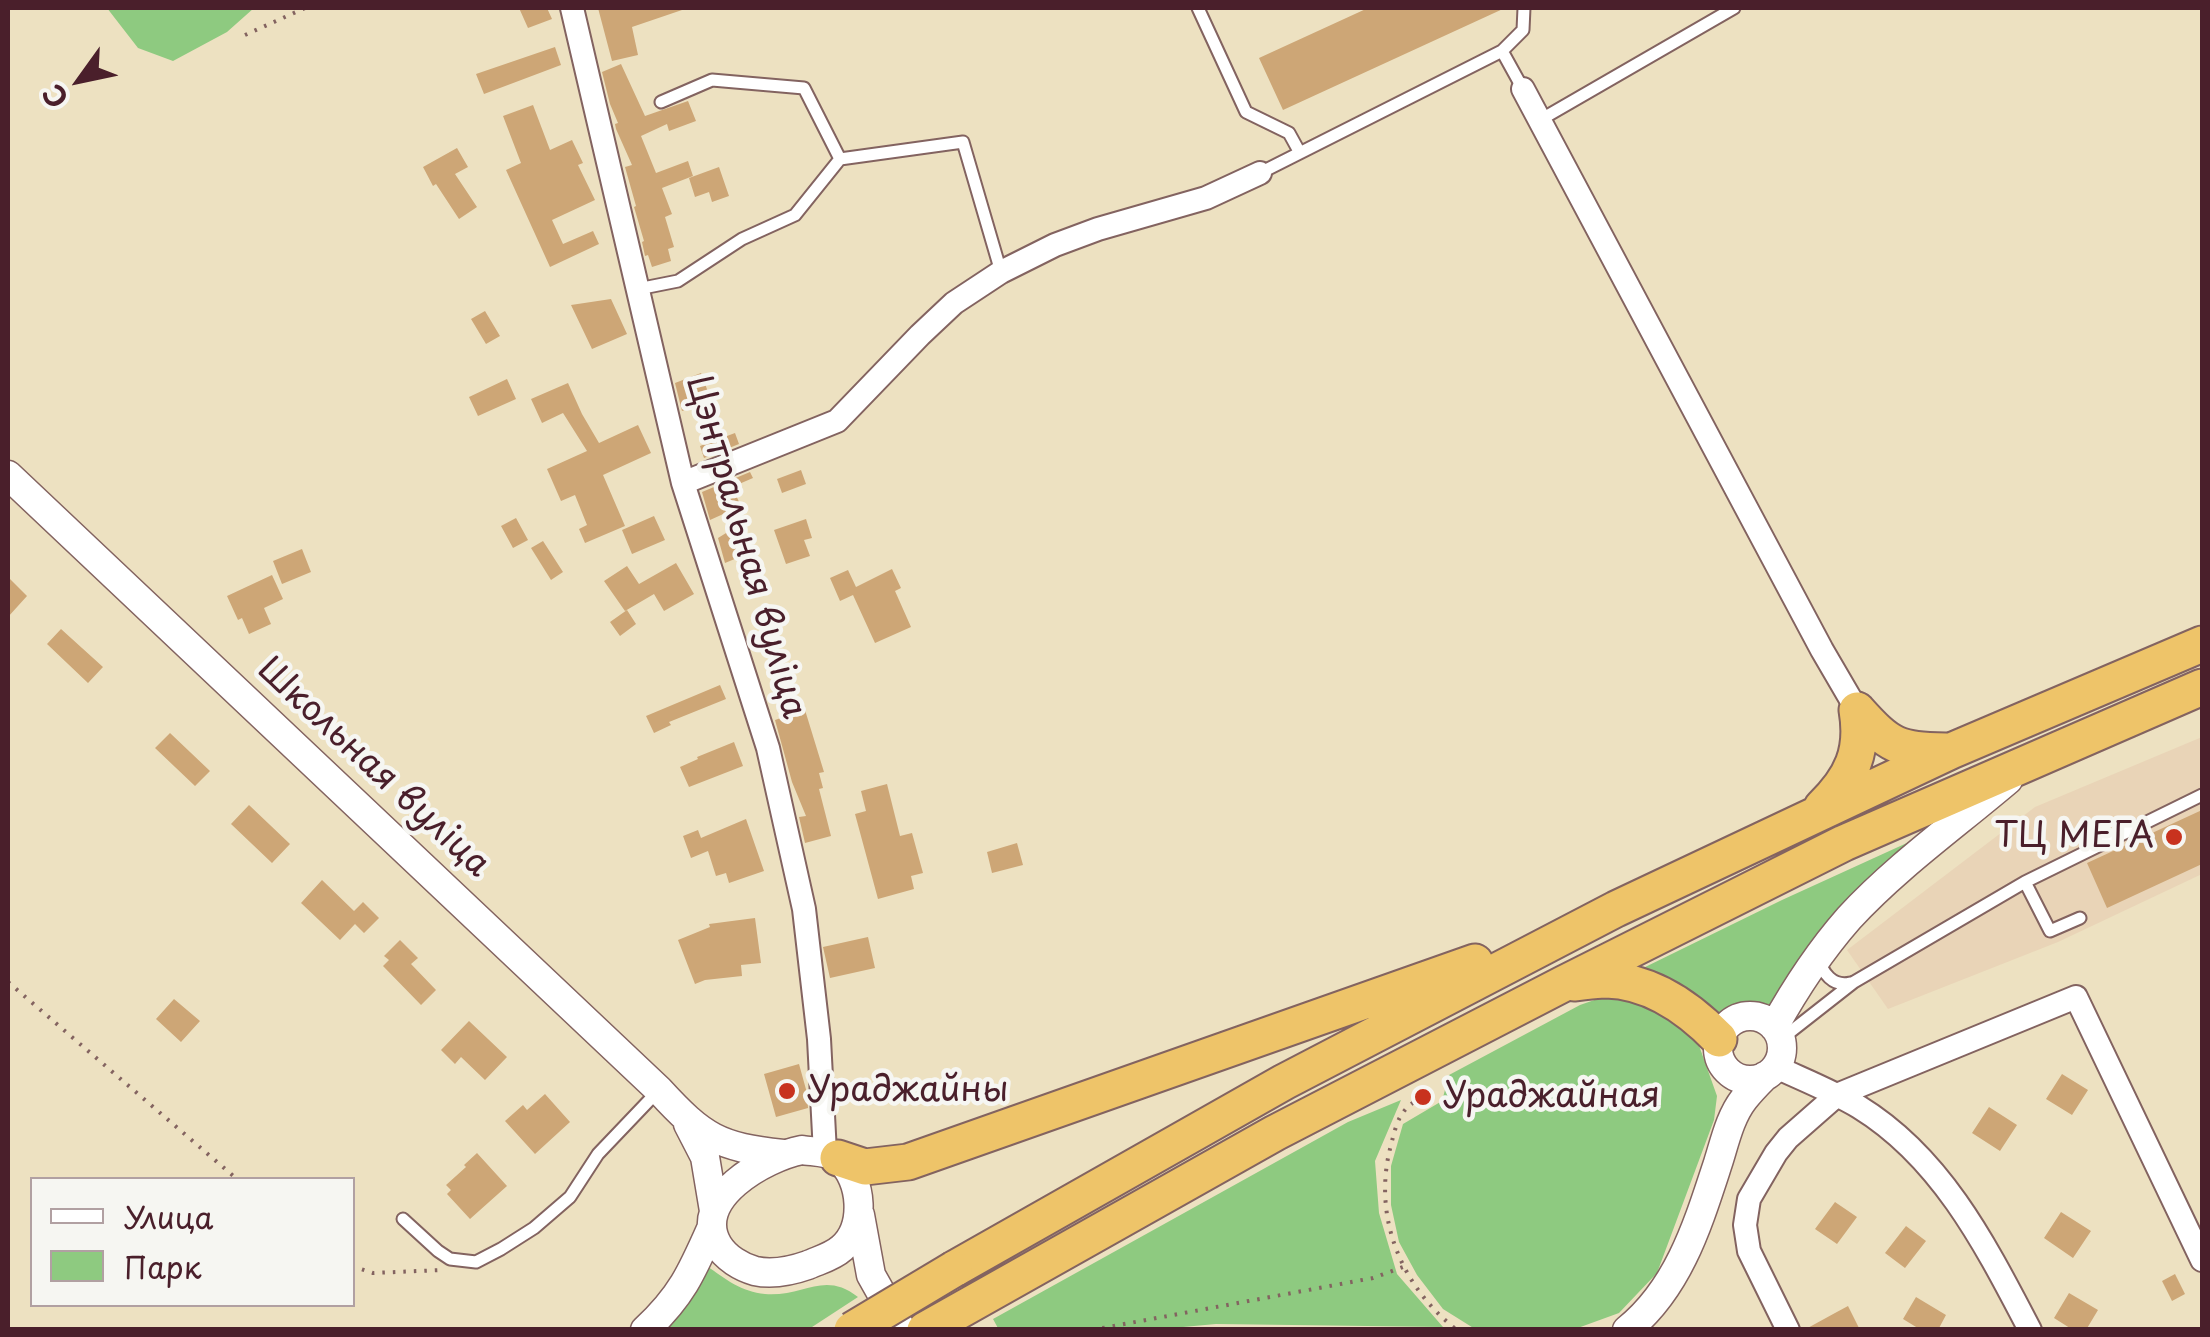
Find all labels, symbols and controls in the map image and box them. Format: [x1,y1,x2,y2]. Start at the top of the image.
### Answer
north arrow [30,30,130,130]
text: С [31,76,78,117]
street label: Цэнтральная вуліца [676,370,814,724]
street label: Школьная вуліца [248,649,498,887]
place label: ТЦ МЕГА [1994,816,2154,858]
marker: ТЦ МЕГА [2163,826,2185,848]
place label: Ураджайны [807,1070,1009,1112]
place label: Ураджайная [1443,1076,1660,1118]
marker: Ураджайны [776,1080,798,1102]
marker: Ураджайная [1412,1086,1434,1108]
legend [30,1177,355,1307]
text: Улица [124,1194,213,1239]
text: Парк [124,1244,201,1289]

